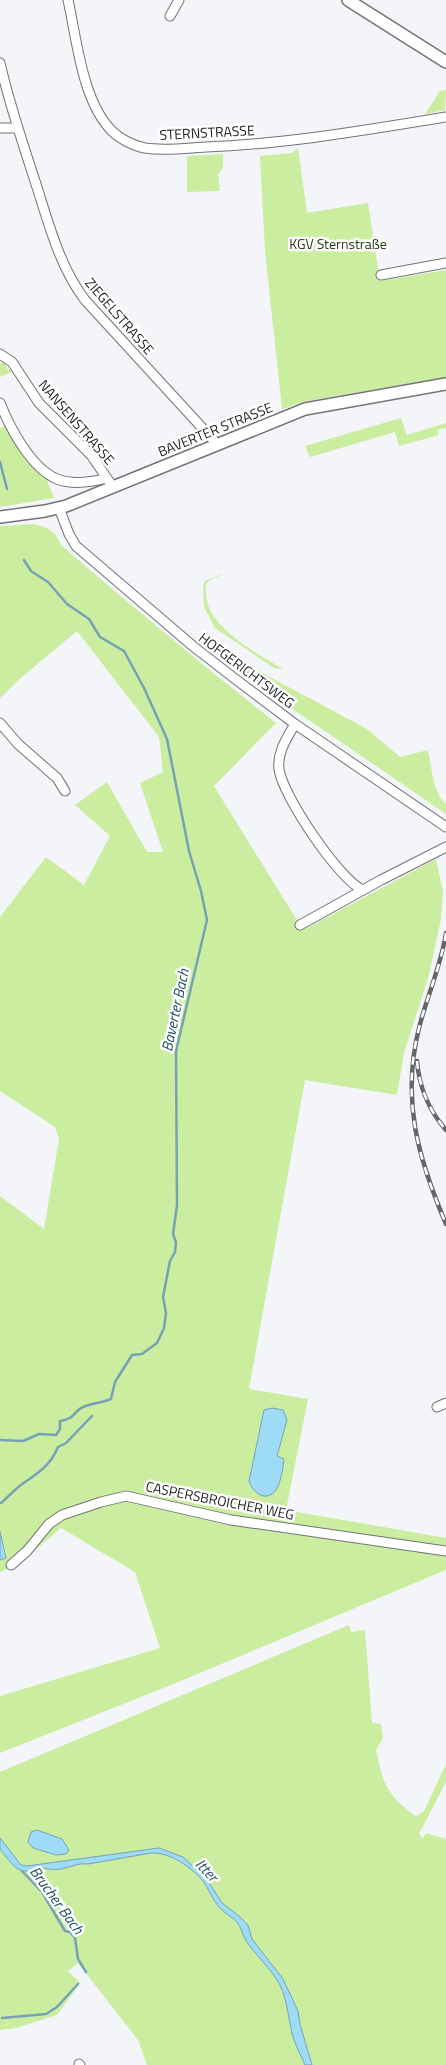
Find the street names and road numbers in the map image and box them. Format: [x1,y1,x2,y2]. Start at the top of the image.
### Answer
street label: STERNSTRASSE [159,119,255,145]
street label: ZIEGELSTRASSE [80,273,160,359]
street label: NANSENSTRASSE [34,375,120,469]
street label: BAVERTER STRASSE [154,396,276,462]
street label: HOFGERICHTSWEG [195,627,299,713]
street label: CASPERSBROICHER WEG [144,1475,296,1525]

